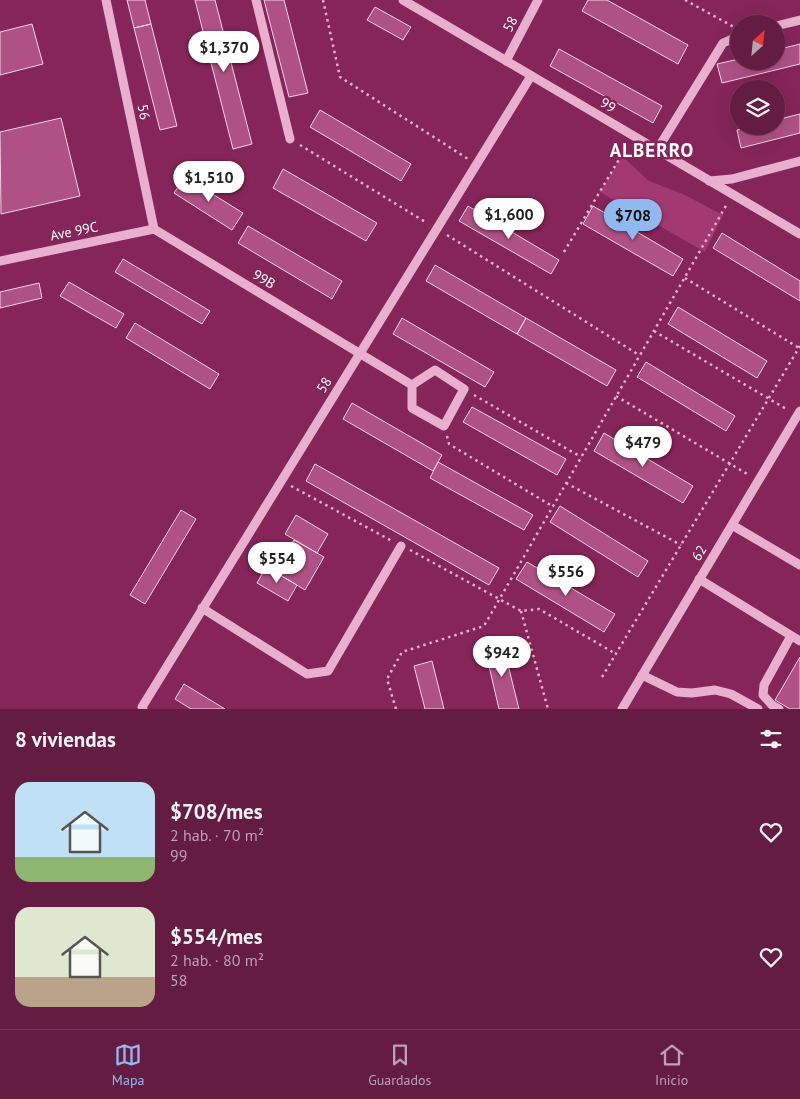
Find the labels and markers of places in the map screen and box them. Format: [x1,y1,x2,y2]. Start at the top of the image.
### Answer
pin: $1,370 [183,30,265,73]
pin: $1,510 [168,160,250,203]
pin: $1,600 [468,198,550,240]
pin: $708 [603,198,663,241]
pin: $479 [613,426,673,468]
pin: $554 [247,542,307,584]
pin: $556 [536,554,596,597]
pin: $942 [472,636,532,678]

